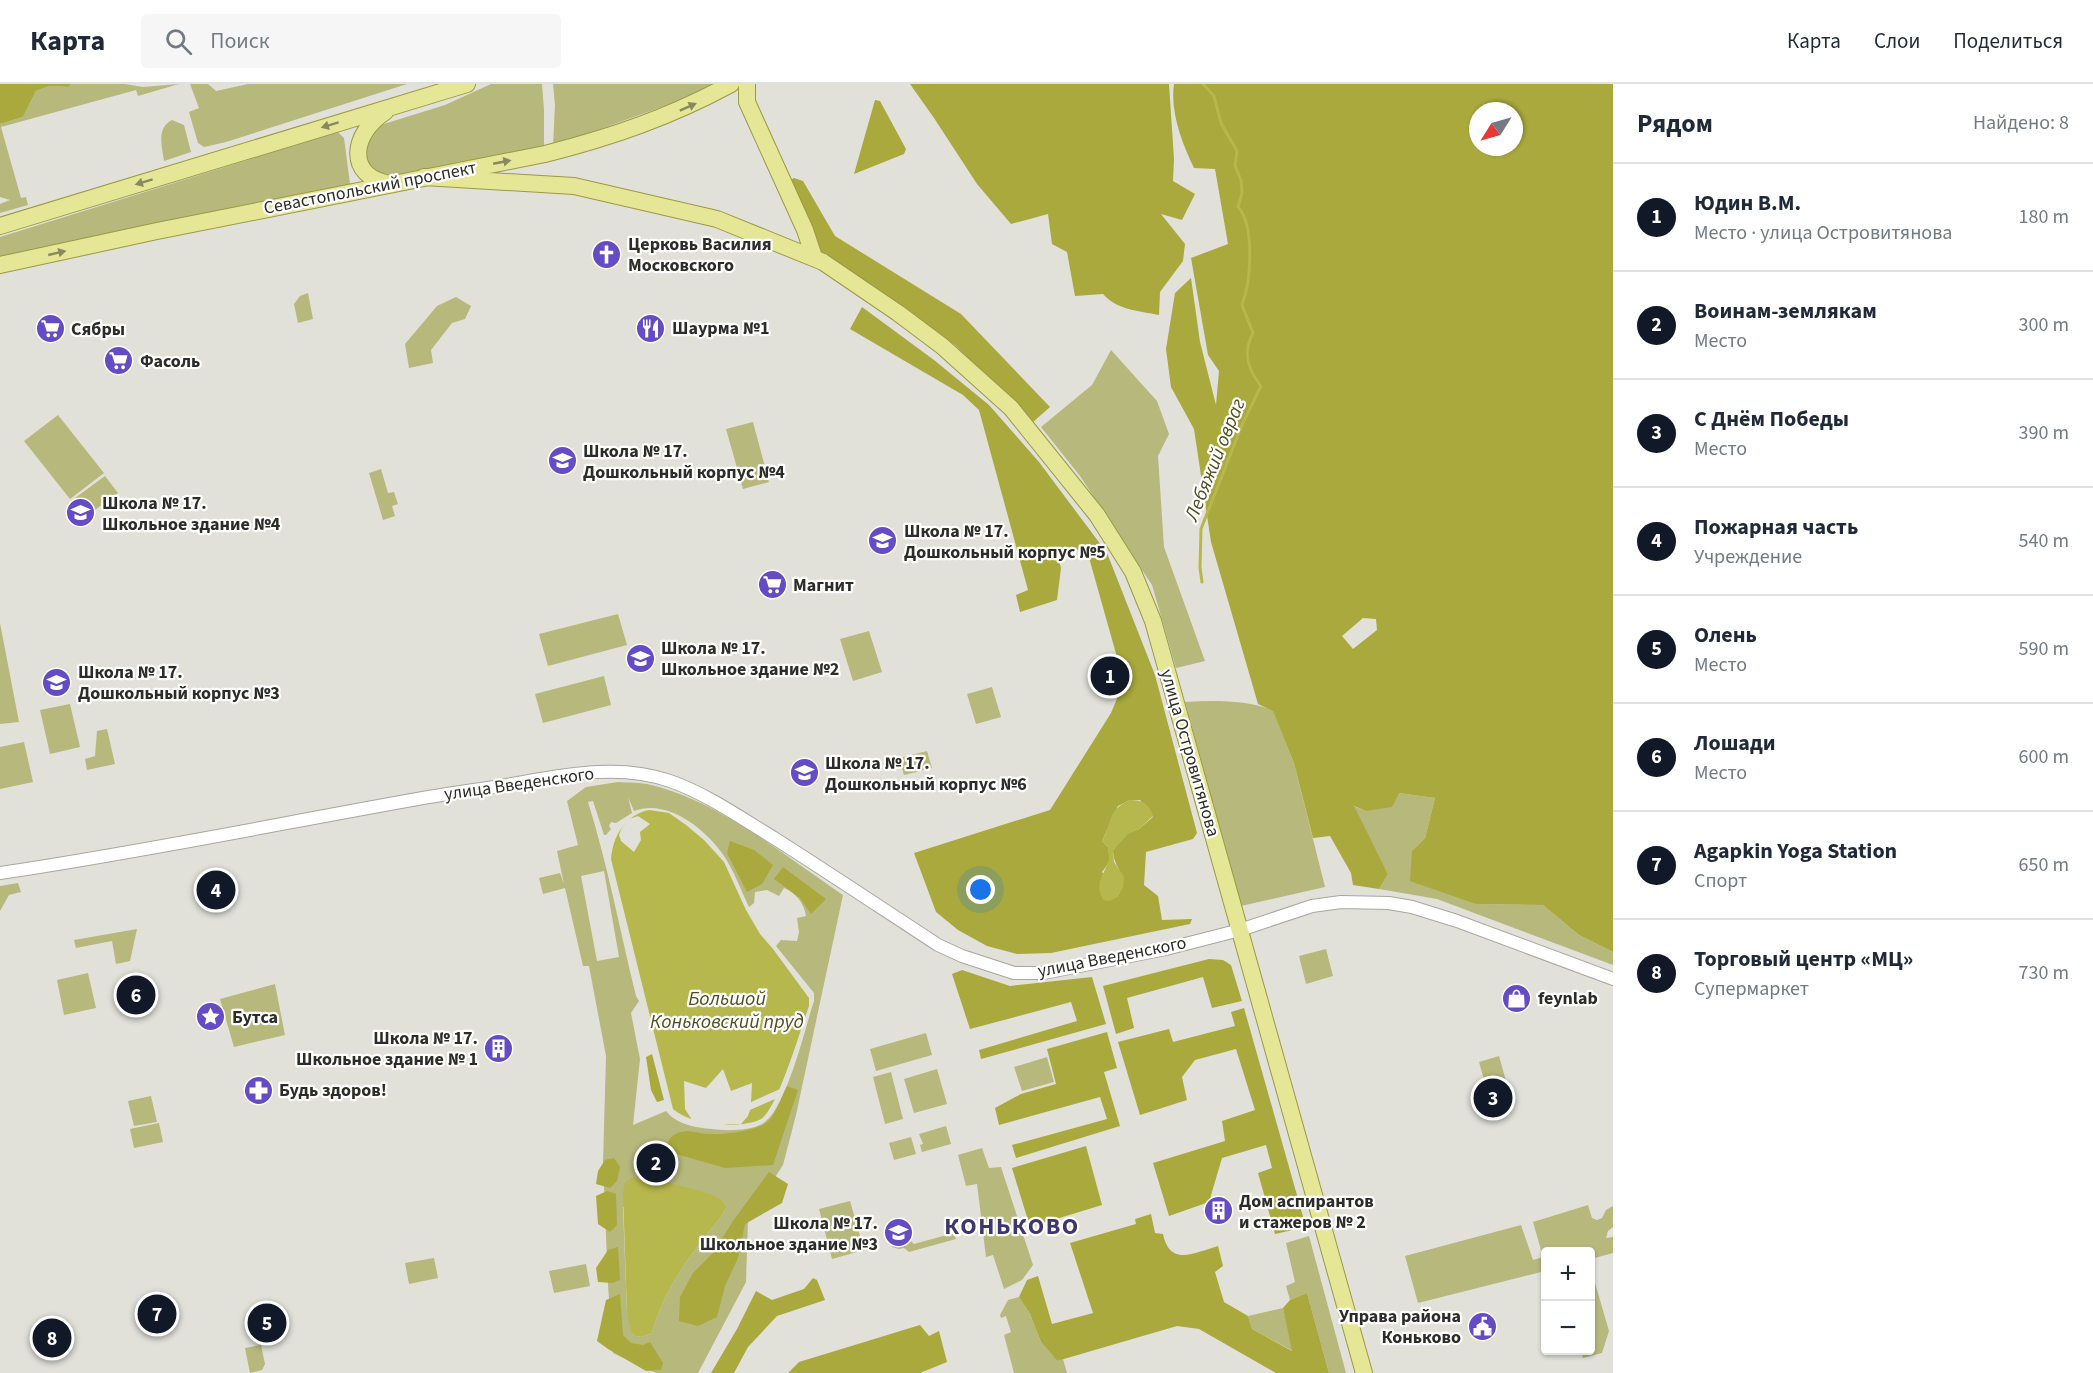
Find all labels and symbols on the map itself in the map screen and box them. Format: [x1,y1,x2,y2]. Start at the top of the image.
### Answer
one-way arrow [679,101,697,111]
north arrow [1469,102,1523,156]
one-way arrow [321,121,339,130]
street label: Севастопольский проспект [262,155,478,221]
one-way arrow [492,157,511,166]
one-way arrow [135,178,153,187]
place label: Церковь Василия Московского [628,232,772,278]
church icon: Церковь Василия Московского [591,238,623,270]
one-way arrow [48,247,66,257]
restaurant icon: Шаурма №1 [635,312,667,344]
supermarket icon: Сябры [34,313,66,345]
place label: Шаурма №1 [672,316,770,341]
place label: Сябры [71,317,125,342]
supermarket icon: Фасоль [103,345,135,377]
place label: Фасоль [140,349,200,374]
water label: Лебяжий овраг [1177,395,1252,526]
place label: Школа № 17. Дошкольный корпус №4 [583,439,785,485]
school or university icon: Школа № 17. Дошкольный корпус №4 [546,445,578,477]
place label: Школа № 17. Школьное здание №4 [102,491,281,537]
school or university icon: Школа № 17. Школьное здание №4 [65,497,97,529]
place label: Школа № 17. Дошкольный корпус №5 [904,519,1106,565]
school or university icon: Школа № 17. Дошкольный корпус №5 [867,525,899,557]
supermarket icon: Магнит [756,569,788,601]
place label: Магнит [793,573,854,598]
place label: Школа № 17. Школьное здание №2 [661,636,839,682]
school or university icon: Школа № 17. Школьное здание №2 [624,642,656,674]
pin: 1 [1090,654,1130,698]
place label: Школа № 17. Дошкольный корпус №3 [78,660,280,706]
school or university icon: Школа № 17. Дошкольный корпус №3 [41,666,73,698]
street label: улица Островитянова [1154,666,1226,840]
place label: Школа № 17. Дошкольный корпус №6 [825,751,1027,797]
school or university icon: Школа № 17. Дошкольный корпус №6 [788,757,820,789]
street label: улица Введенского [442,761,596,807]
pin: 4 [196,868,236,912]
your location [966,875,995,904]
street label: улица Введенского [1035,930,1189,984]
pin: 6 [116,972,156,1018]
shop icon: feynlab [1501,982,1533,1014]
water label: Большой Коньковский пруд [650,985,804,1036]
place label: feynlab [1538,986,1598,1011]
place icon: Бутса [195,1001,227,1033]
place label: Бутса [232,1005,278,1030]
place label: Школа № 17. Школьное здание № 1 [296,1026,478,1072]
building icon: Школа № 17. Школьное здание № 1 [483,1032,515,1064]
pharmacy icon: Будь здоров! [242,1074,274,1106]
pin: 3 [1474,1076,1512,1120]
place label: Будь здоров! [279,1078,387,1103]
pin: 2 [636,1140,676,1186]
place label: Дом аспирантов и стажеров № 2 [1239,1189,1374,1235]
building icon: Дом аспирантов и стажеров № 2 [1202,1195,1234,1227]
district label: КОНЬКОВО [944,1209,1080,1244]
place label: Школа № 17. Школьное здание №3 [700,1211,878,1257]
school or university icon: Школа № 17. Школьное здание №3 [883,1217,915,1249]
pin: 7 [138,1292,176,1336]
pin: 5 [248,1300,286,1346]
place label: Управа района Коньково [1339,1304,1461,1350]
public building icon: Управа района Коньково [1466,1310,1498,1342]
pin: 8 [32,1316,72,1360]

